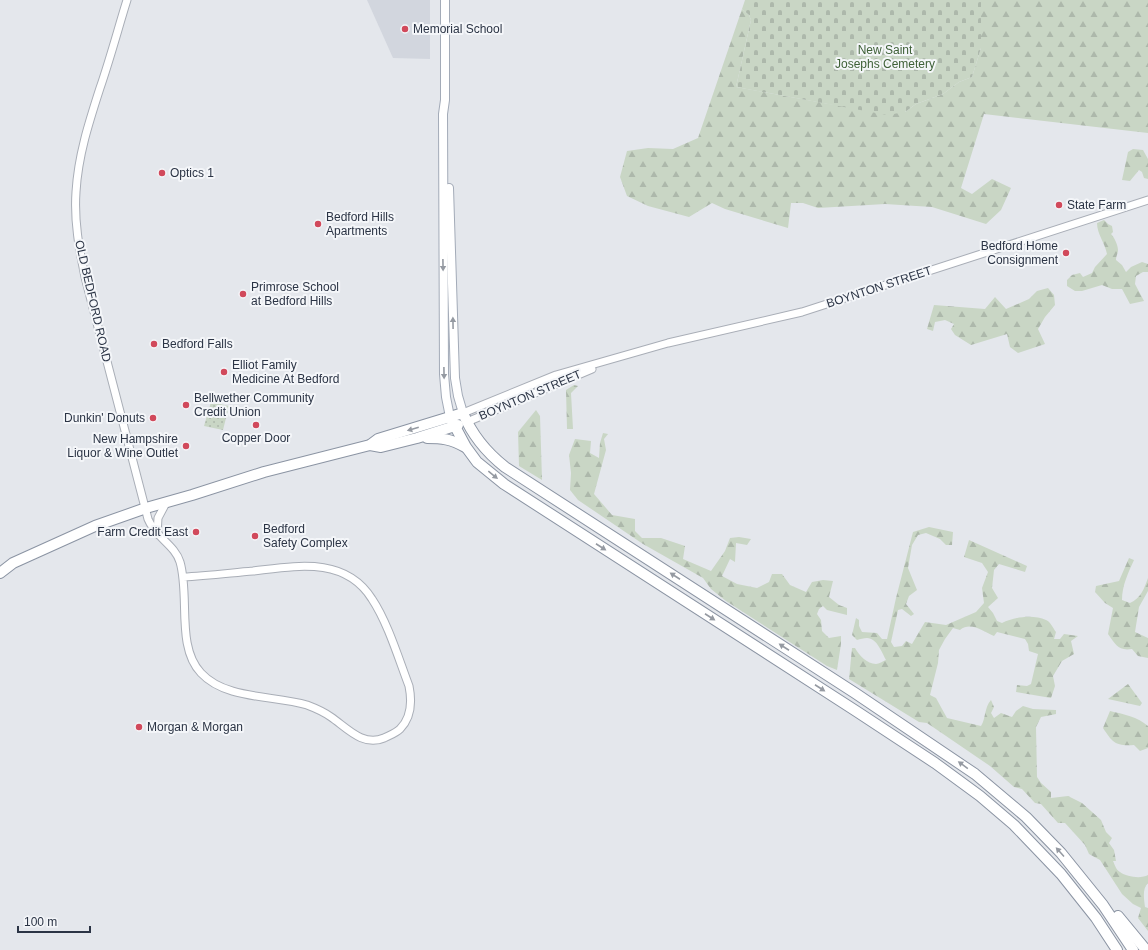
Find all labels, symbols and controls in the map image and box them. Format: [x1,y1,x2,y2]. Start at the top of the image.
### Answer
place label: Memorial School [413,22,502,36]
marker: Memorial School [400,24,410,34]
park label: New Saint Josephs Cemetery [835,43,935,71]
place label: Optics 1 [170,166,214,180]
marker: Optics 1 [157,168,167,178]
place label: State Farm [1067,198,1126,212]
marker: State Farm [1054,200,1064,210]
place label: Bedford Hills Apartments [326,210,394,238]
marker: Bedford Hills Apartments [313,219,323,229]
street label: OLD BEDFORD ROAD [72,239,114,364]
place label: Bedford Home Consignment [981,239,1059,267]
marker: Bedford Home Consignment [1061,248,1071,258]
one-way arrow [440,259,447,271]
street label: BOYNTON STREET [825,263,934,311]
place label: Primrose School at Bedford Hills [251,280,339,308]
marker: Primrose School at Bedford Hills [238,289,248,299]
one-way arrow [450,316,456,329]
place label: Bedford Falls [162,337,233,351]
marker: Bedford Falls [149,339,159,349]
place label: Elliot Family Medicine At Bedford [232,358,339,386]
marker: Elliot Family Medicine At Bedford [219,367,229,377]
one-way arrow [441,367,447,380]
street label: BOYNTON STREET [477,367,584,423]
place label: Bellwether Community Credit Union [194,391,314,419]
marker: Bellwether Community Credit Union [181,400,191,410]
place label: Dunkin' Donuts [64,411,145,425]
marker: Dunkin' Donuts [148,413,158,423]
marker: Copper Door [251,420,261,430]
one-way arrow [406,426,418,432]
place label: Copper Door [222,431,290,445]
place label: New Hampshire Liquor & Wine Outlet [67,432,179,460]
marker: New Hampshire Liquor & Wine Outlet [181,441,191,451]
one-way arrow [487,470,498,479]
place label: Bedford Safety Complex [263,522,348,550]
place label: Farm Credit East [97,525,189,539]
marker: Farm Credit East [191,527,201,537]
marker: Bedford Safety Complex [250,531,260,541]
one-way arrow [595,543,607,550]
one-way arrow [669,573,681,580]
one-way arrow [705,613,715,621]
one-way arrow [779,643,789,651]
one-way arrow [814,684,826,691]
place label: Morgan & Morgan [147,720,243,734]
marker: Morgan & Morgan [134,722,144,732]
one-way arrow [958,761,968,769]
one-way arrow [1055,846,1064,857]
scale bar [18,908,90,934]
text: 100 m [24,915,57,929]

